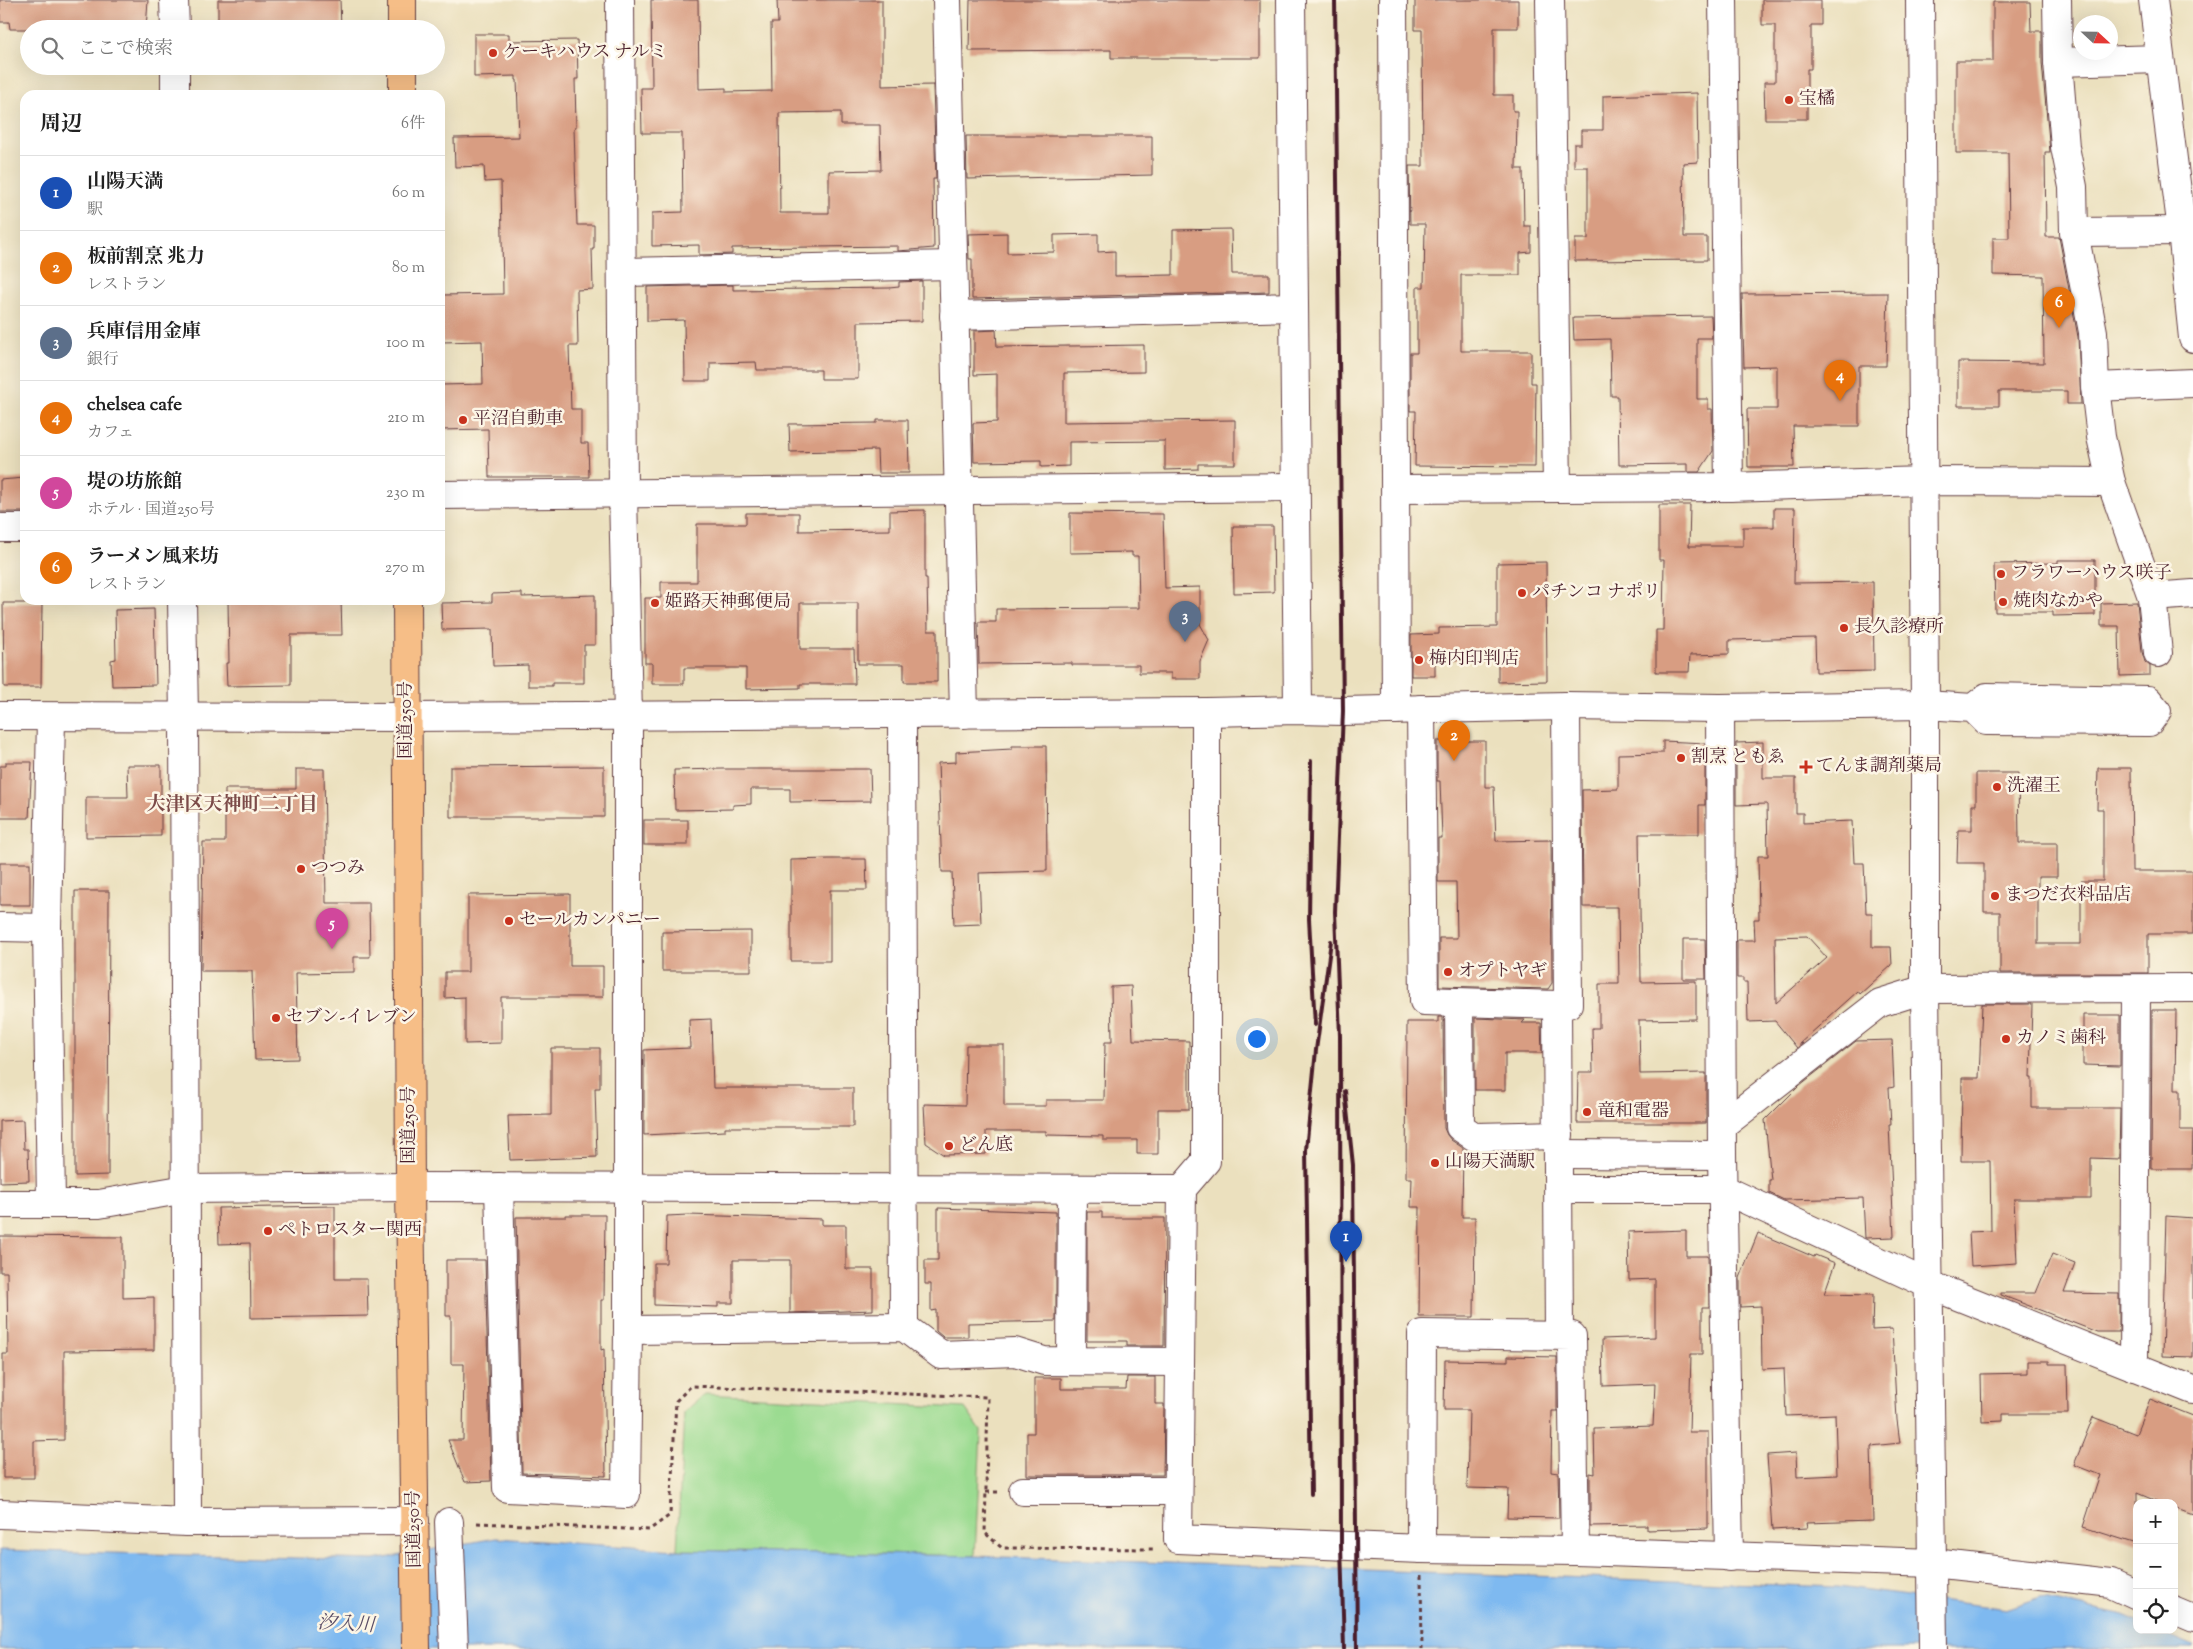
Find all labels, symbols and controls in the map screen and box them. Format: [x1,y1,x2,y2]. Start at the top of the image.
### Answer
north arrow [2073,15,2118,60]
search box [20,20,445,75]
icon: search [38,34,66,62]
text: ここで検索 [78,36,173,63]
place label: ケーキハウス ナルミ [503,40,667,66]
marker: ケーキハウス ナルミ [487,47,499,59]
place label: 宝橘 [1799,87,1835,113]
marker: 宝橘 [1783,94,1795,106]
text: 周辺 [40,110,82,140]
text: 6件 [401,113,425,136]
text: 山陽天満 [87,169,163,196]
text: 1 [53,182,59,205]
text: 60 m [392,182,425,205]
text: 駅 [87,199,103,222]
text: 板前割烹 兆力 [87,244,205,271]
text: 2 [52,257,60,280]
text: 80 m [392,257,425,280]
text: レストラン [87,274,167,297]
pin: 6 [2043,287,2075,328]
text: 兵庫信用金庫 [87,319,201,346]
text: 3 [53,332,59,355]
text: 100 m [386,332,425,355]
text: 銀行 [87,349,119,372]
pin: 4 [1824,360,1856,401]
text: chelsea cafe [87,392,182,419]
text: 4 [52,407,60,430]
text: 210 m [387,407,425,430]
place label: 平沼自動車 [473,407,563,433]
marker: 平沼自動車 [457,414,469,426]
text: カフェ [87,422,134,445]
text: 堤の坊旅館 [87,469,182,496]
text: 5 [53,482,59,505]
text: 230 m [386,482,425,505]
text: ホテル · 国道250号 [87,499,214,522]
text: ラーメン風来坊 [87,544,219,571]
text: 6 [52,557,60,580]
text: 270 m [385,557,425,580]
place label: フラワーハウス咲子 [2011,561,2172,587]
marker: フラワーハウス咲子 [1995,568,2007,580]
text: レストラン [87,574,167,597]
place label: パチンコ ナポリ [1532,580,1661,606]
marker: パチンコ ナポリ [1516,587,1528,599]
place label: 焼肉なかや [2013,589,2103,615]
place label: 姫路天神郵便局 [665,590,791,616]
marker: 焼肉なかや [1997,596,2009,608]
marker: 姫路天神郵便局 [649,597,661,609]
pin: 3 [1169,601,1201,642]
place label: 長久診療所 [1854,615,1944,641]
marker: 長久診療所 [1838,622,1850,634]
place label: 梅内印判店 [1429,647,1519,673]
marker: 梅内印判店 [1413,654,1425,666]
street label: 国道250号 [394,681,420,759]
pin: 2 [1438,720,1470,761]
place label: 割烹 ともゑ [1691,745,1785,771]
marker: 割烹 ともゑ [1675,752,1687,764]
place label: てんま調剤薬局 [1816,754,1942,780]
marker: てんま調剤薬局 [1800,761,1812,773]
place label: 洗濯王 [2007,774,2061,800]
marker: 洗濯王 [1991,781,2003,793]
district label: 大津区天神町二丁目 [146,792,318,819]
place label: つつみ [311,856,365,882]
marker: つつみ [295,863,307,875]
place label: まつだ衣料品店 [2005,883,2131,909]
marker: まつだ衣料品店 [1989,890,2001,902]
pin: 5 [316,908,348,949]
place label: セールカンパニー [519,908,661,934]
marker: セールカンパニー [503,915,515,927]
place label: オプトヤギ [1458,959,1547,985]
marker: オプトヤギ [1442,966,1454,978]
place label: セブン-イレブン [286,1005,417,1031]
marker: セブン-イレブン [270,1012,282,1024]
your location [1244,1026,1270,1052]
place label: カノミ歯科 [2016,1026,2106,1052]
marker: カノミ歯科 [2000,1033,2012,1045]
street label: 国道250号 [397,1086,423,1164]
place label: 竜和電器 [1597,1099,1669,1125]
marker: 竜和電器 [1581,1106,1593,1118]
place label: どん底 [959,1133,1013,1159]
marker: どん底 [943,1140,955,1152]
place label: 山陽天満駅 [1445,1150,1535,1176]
marker: 山陽天満駅 [1429,1157,1441,1169]
place label: ペトロスター関西 [278,1218,422,1244]
pin: 1 [1330,1221,1362,1262]
marker: ペトロスター関西 [262,1225,274,1237]
street label: 国道250号 [401,1490,429,1568]
map controls [2133,1499,2178,1634]
button: + [2133,1499,2178,1544]
button: − [2133,1544,2178,1589]
button: locate [2133,1589,2178,1634]
water label: 汐入川 [317,1610,377,1640]

